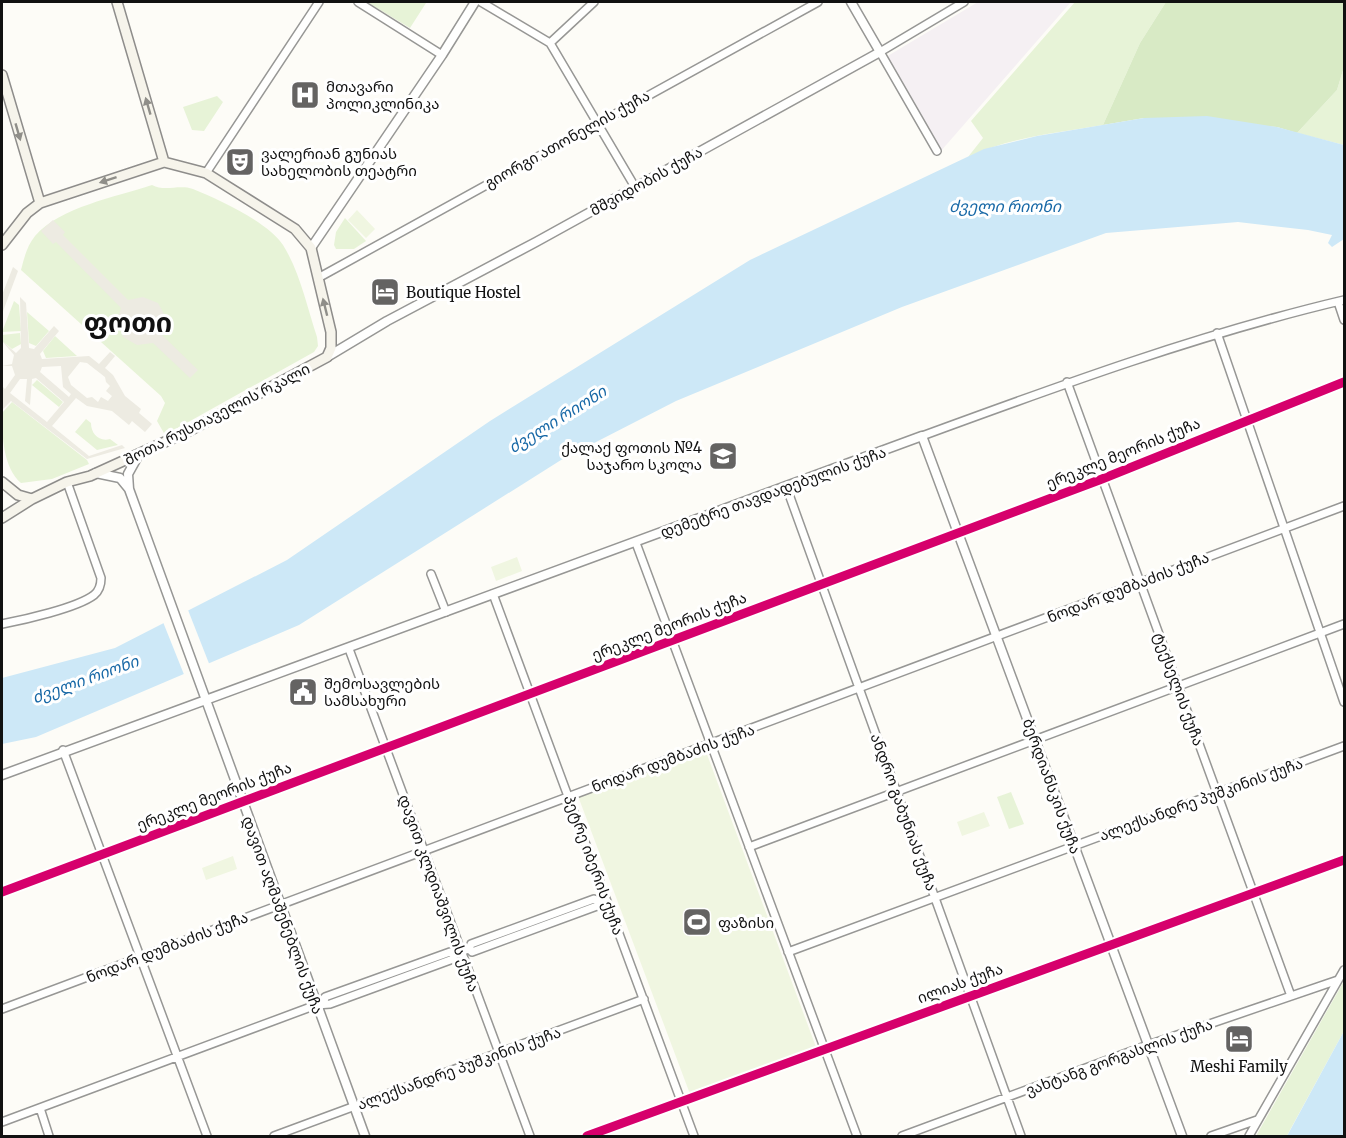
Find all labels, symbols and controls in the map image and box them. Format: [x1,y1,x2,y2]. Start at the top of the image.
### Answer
place label: მთავარი პოლიკლინიკა [326,77,440,113]
hospital icon: მთავარი პოლიკლინიკა [289,79,321,111]
street label: გიორგი ათონელის ქუჩა [481,86,653,192]
one-way arrow [143,96,152,114]
one-way arrow [14,123,23,141]
street label: მშვიდობის ქუჩა [586,142,706,220]
place label: ვალერიან გუნიას სახელობის თეატრი [261,144,417,180]
theatre icon: ვალერიან გუნიას სახელობის თეატრი [224,146,256,178]
one-way arrow [99,176,117,185]
water label: ძველი რიონი [949,196,1062,216]
hotel icon: Boutique Hostel [369,276,401,308]
place label: Boutique Hostel [406,283,521,302]
one-way arrow [320,298,330,316]
district label: ფოთი [84,305,172,339]
street label: შოთა რუსთაველის რკალი [121,359,313,469]
water label: ძველი რიონი [504,380,610,457]
street label: ერეკლე მეორის ქუჩა [1043,413,1203,493]
place label: ქალაქ ფოთის №4 საჯარო სკოლა [561,438,702,474]
school or university icon: ქალაქ ფოთის №4 საჯარო სკოლა [707,440,739,472]
street label: დემეტრე თავდადებულის ქუჩა [657,442,889,542]
street label: ნოდარ დუმბაძის ქუჩა [1044,547,1212,627]
street label: ერეკლე მეორის ქუჩა [589,588,749,664]
street label: ტექსელის ქუჩა [1150,630,1208,748]
water label: ძველი რიონი [29,650,142,708]
place label: შემოსავლების სამსახური [324,674,440,710]
public building icon: შემოსავლების სამსახური [287,676,319,708]
street label: ბერდიანსკის ქუჩა [1019,716,1085,856]
street label: ნოდარ დუმბაძის ქუჩა [589,720,757,796]
street label: ანდრო გაბუნიას ქუჩა [867,731,941,893]
street label: ალექსანდრე პუშკინის ქუჩა [1097,753,1305,845]
street label: ერეკლე მეორის ქუჩა [134,758,294,834]
street label: დავით კლდიაშვილის ქუჩა [394,792,484,994]
street label: პეტრე იბერის ქუჩა [560,792,628,938]
street label: დავით აღმაშენებლის ქუჩა [238,813,328,1017]
sports icon: ფაზისი [681,906,713,938]
street label: ნოდარ დუმბაძის ქუჩა [83,907,251,987]
place label: ფაზისი [718,913,774,932]
street label: ილიას ქუჩა [915,959,1005,1007]
street label: ვახტანგ გორგასლის ქუჩა [1023,1014,1215,1100]
street label: ალექსანდრე პუშკინის ქუჩა [355,1022,563,1114]
hotel icon: Meshi Family [1223,1023,1255,1055]
place label: Meshi Family [1190,1057,1288,1076]

